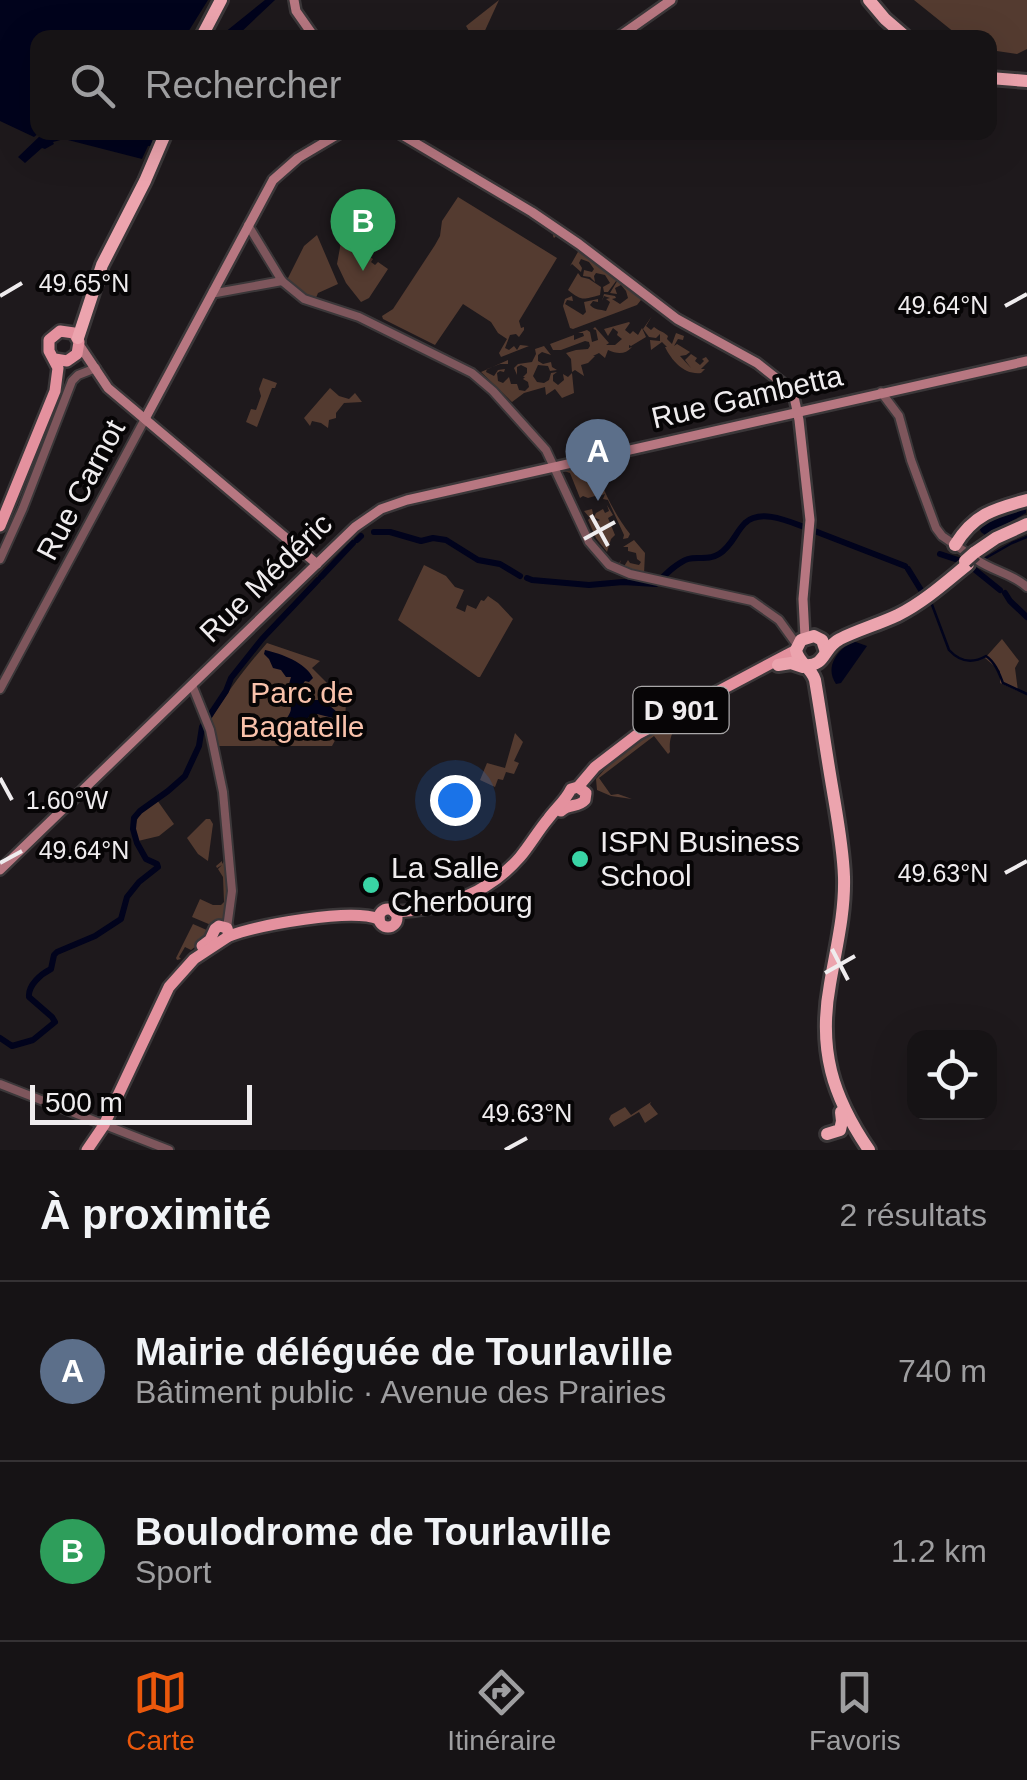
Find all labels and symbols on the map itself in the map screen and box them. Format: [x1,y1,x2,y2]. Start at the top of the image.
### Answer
pin: B [330,188,396,271]
text: 49.65°N [39,269,129,297]
text: 49.64°N [898,291,988,319]
street label: Rue Gambetta [648,358,846,435]
street label: Rue Carnot [30,414,131,565]
pin: A [566,418,630,501]
street label: Rue Médéric [193,507,338,649]
park label: Parc de Bagatelle [239,676,365,743]
road number: D 901 [634,687,728,733]
your location [430,775,481,826]
text: 1.60°W [26,786,109,814]
place label: ISPN Business School [600,825,800,892]
text: 49.64°N [39,836,129,864]
marker: ISPN Business School [569,848,591,870]
place label: La Salle Cherbourg [391,851,533,918]
text: 49.63°N [898,859,988,887]
marker: La Salle Cherbourg [360,874,382,896]
scale bar [30,1080,252,1124]
text: 49.63°N [482,1099,572,1127]

